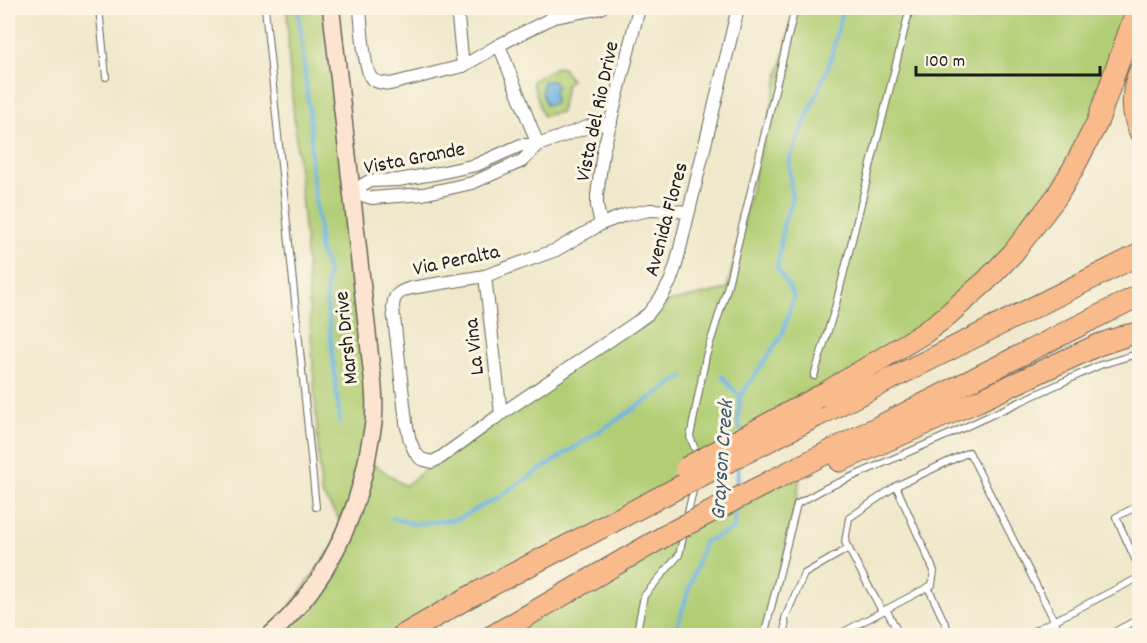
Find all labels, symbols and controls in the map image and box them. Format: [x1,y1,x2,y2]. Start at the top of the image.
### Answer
street label: Vista del Rio Drive [569,39,628,185]
scale bar [916,39,1100,77]
text: 100 m [925,50,965,75]
street label: Vista Grande [362,135,468,184]
street label: Avenida Flores [638,159,698,280]
street label: Via Peralta [411,238,504,286]
street label: Marsh Drive [328,290,368,386]
street label: La Vina [458,316,494,376]
water label: Grayson Creek [704,397,743,521]

